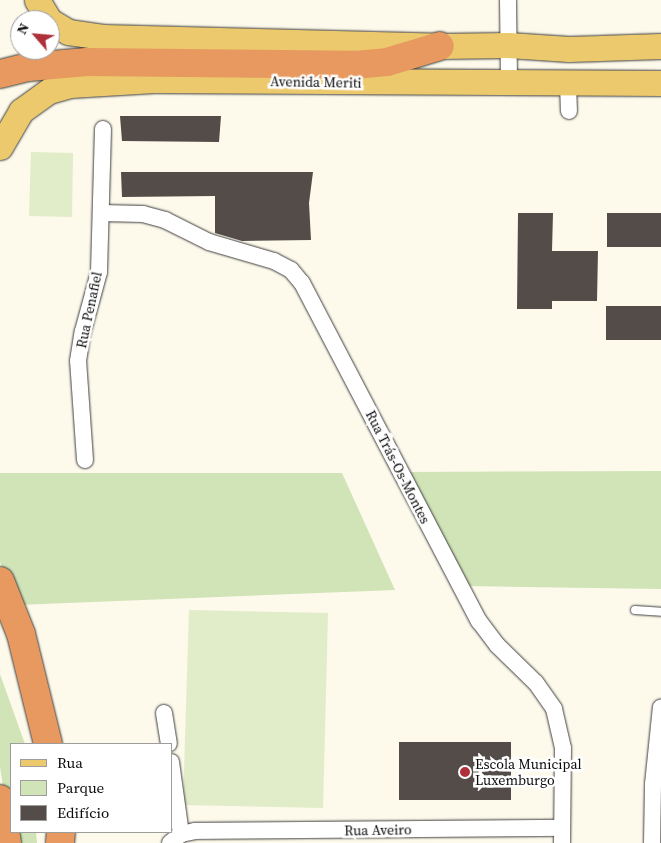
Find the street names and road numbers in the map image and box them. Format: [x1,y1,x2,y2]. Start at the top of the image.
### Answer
street label: Avenida Meriti [270,73,362,91]
street label: Rua Penafiel [73,270,105,350]
street label: Rua Trás-Os-Montes [362,407,434,527]
street label: Rua Aveiro [344,821,412,839]

